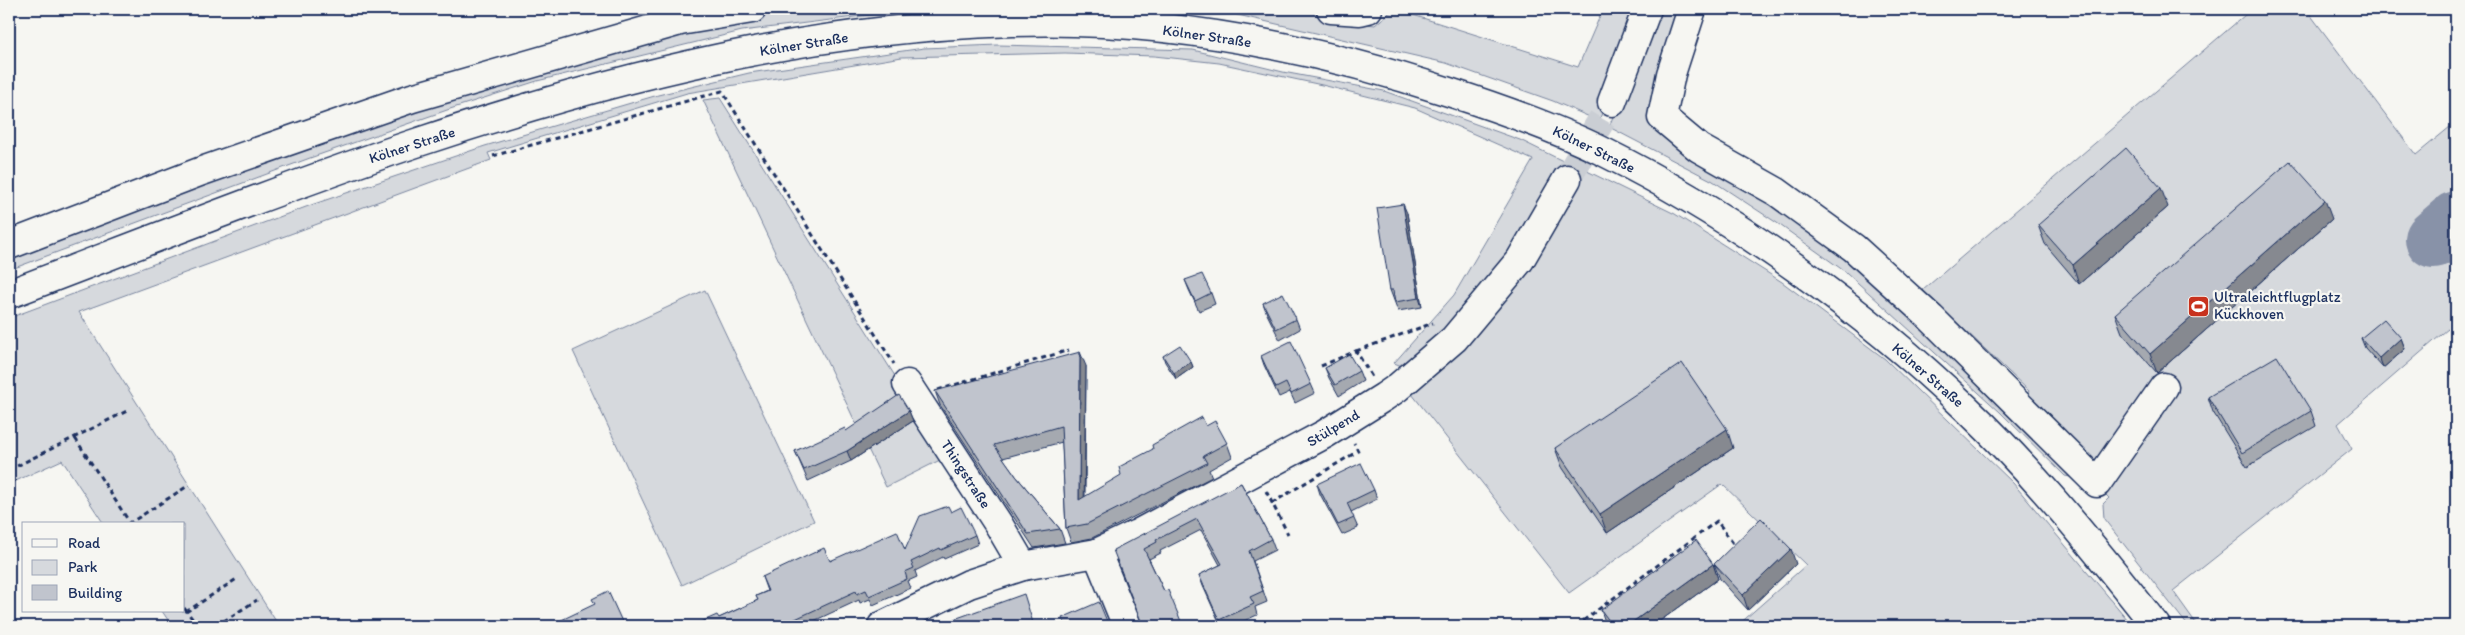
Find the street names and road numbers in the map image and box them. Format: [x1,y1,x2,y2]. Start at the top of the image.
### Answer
street label: Kölner Straße [1161,21,1253,51]
street label: Kölner Straße [758,28,850,60]
street label: Kölner Straße [1550,121,1638,177]
street label: Kölner Straße [367,123,457,167]
street label: Kölner Straße [1888,339,1968,411]
street label: Stülpend [1303,405,1363,451]
street label: Thingstraße [937,436,995,512]

